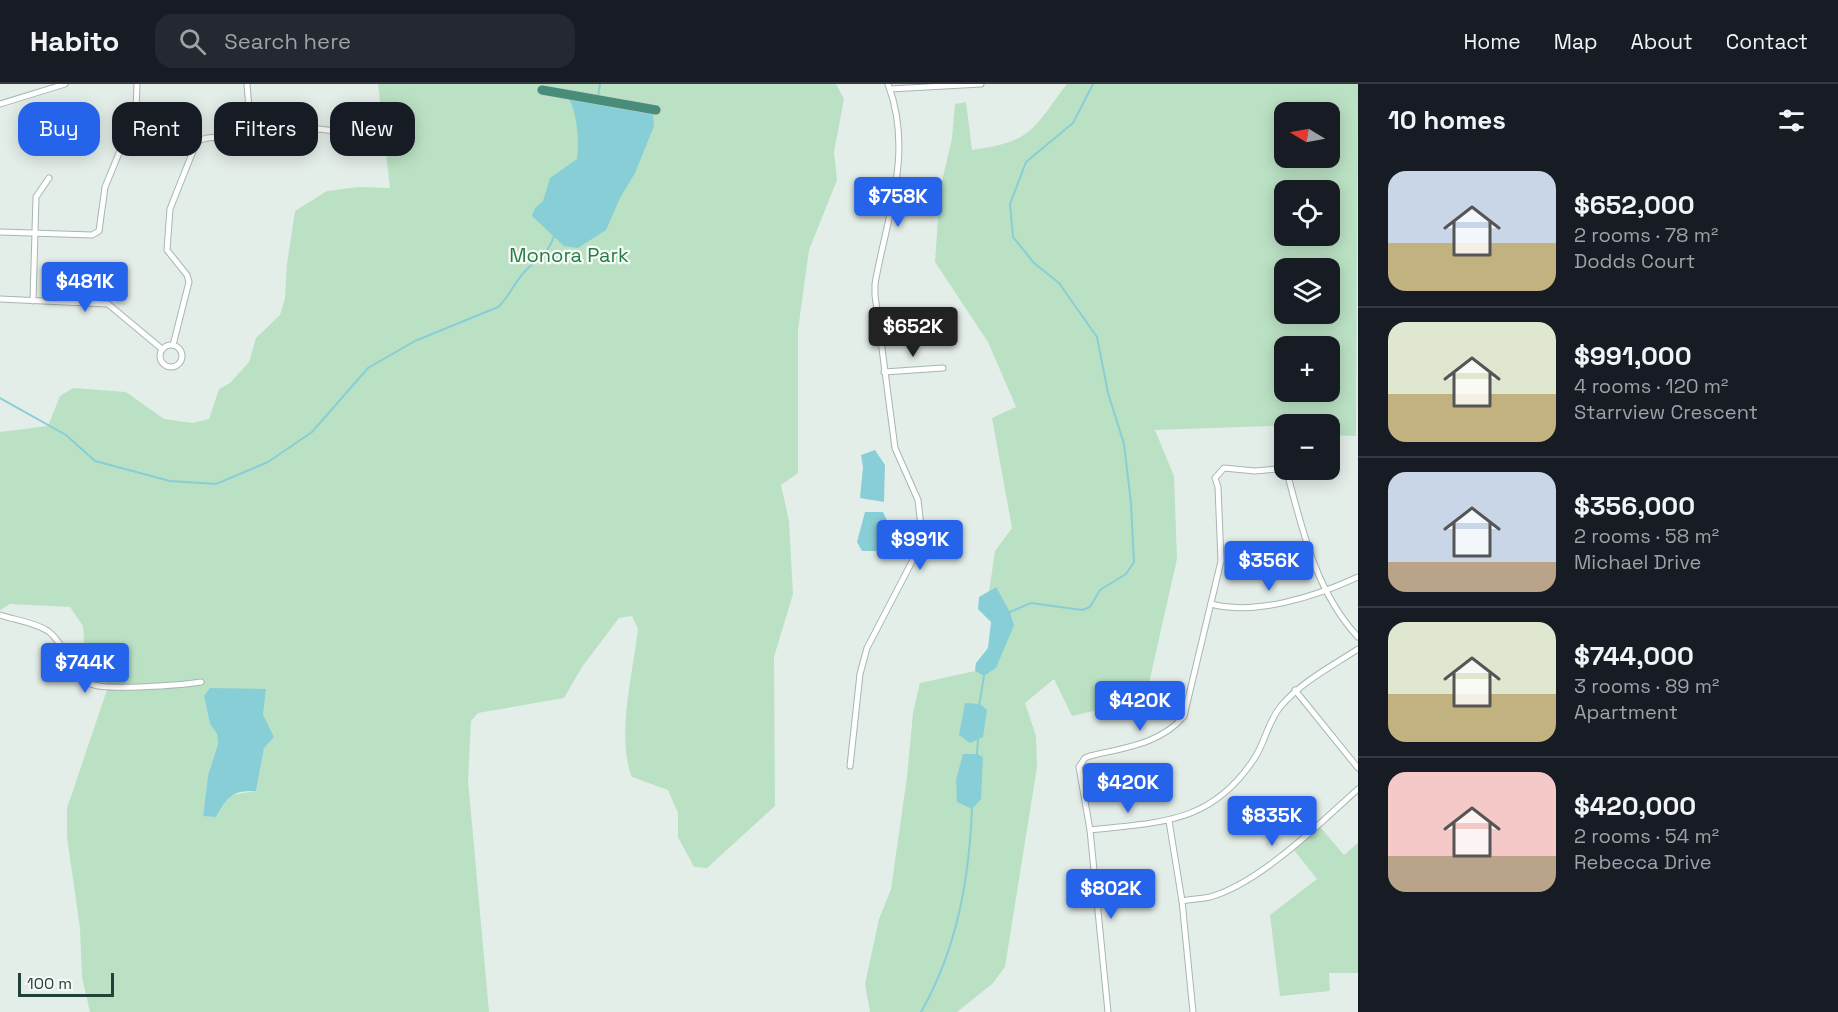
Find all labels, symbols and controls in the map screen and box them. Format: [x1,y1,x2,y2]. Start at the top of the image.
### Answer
search box [155,14,575,68]
text: Habito [30,23,119,59]
icon: search [176,25,209,58]
text: Search here [224,27,351,55]
text: Home [1463,28,1521,55]
text: Map [1554,28,1598,55]
text: About [1631,28,1693,55]
text: Contact [1726,28,1808,55]
chip: Buy [18,102,100,156]
chip: Rent [112,102,202,156]
chip: Filters [214,102,318,156]
chip: New [330,102,415,156]
north arrow [1274,102,1340,168]
map controls [1274,102,1340,480]
text: 10 homes [1388,103,1506,137]
icon: filters [1775,104,1808,137]
pin: $758K [856,177,940,228]
button: locate [1274,180,1340,246]
text: $758K [868,183,928,209]
text: $652,000 [1574,188,1695,222]
icon: home [1436,195,1508,267]
text: 2 rooms · 78 m² [1574,222,1718,248]
park label: Monora Park [509,242,629,268]
text: Dodds Court [1574,248,1695,274]
button: layers [1274,258,1340,324]
pin: $481K [43,262,127,313]
text: $481K [56,268,114,294]
pin: $652K [871,307,955,358]
text: $652K [883,313,943,339]
button: + [1274,336,1340,402]
text: $991,000 [1574,339,1692,373]
icon: home [1436,346,1508,418]
text: 4 rooms · 120 m² [1574,373,1728,399]
text: Starrview Crescent [1574,399,1758,425]
button: − [1274,414,1340,480]
text: $356,000 [1574,489,1695,523]
icon: home [1436,496,1508,568]
pin: $991K [878,520,962,571]
text: 2 rooms · 58 m² [1574,523,1719,549]
text: $991K [891,526,949,552]
pin: $356K [1227,541,1311,592]
text: $356K [1238,547,1300,573]
text: Michael Drive [1574,549,1701,575]
text: $744,000 [1574,639,1694,673]
pin: $744K [43,643,127,694]
icon: home [1436,646,1508,718]
text: $744K [55,649,115,675]
text: 3 rooms · 89 m² [1574,673,1719,699]
pin: $420K [1098,681,1182,732]
text: $420K [1109,687,1171,713]
text: Apartment [1574,699,1678,725]
pin: $420K [1086,763,1170,814]
text: $420K [1097,769,1159,795]
text: $420,000 [1574,789,1696,823]
pin: $835K [1230,796,1314,847]
icon: home [1436,796,1508,868]
text: $835K [1242,802,1302,828]
text: 2 rooms · 54 m² [1574,823,1719,849]
text: Rebecca Drive [1574,849,1712,875]
pin: $802K [1069,869,1153,920]
text: $802K [1080,875,1142,901]
scale bar [18,970,114,998]
text: 100 m [27,973,72,994]

